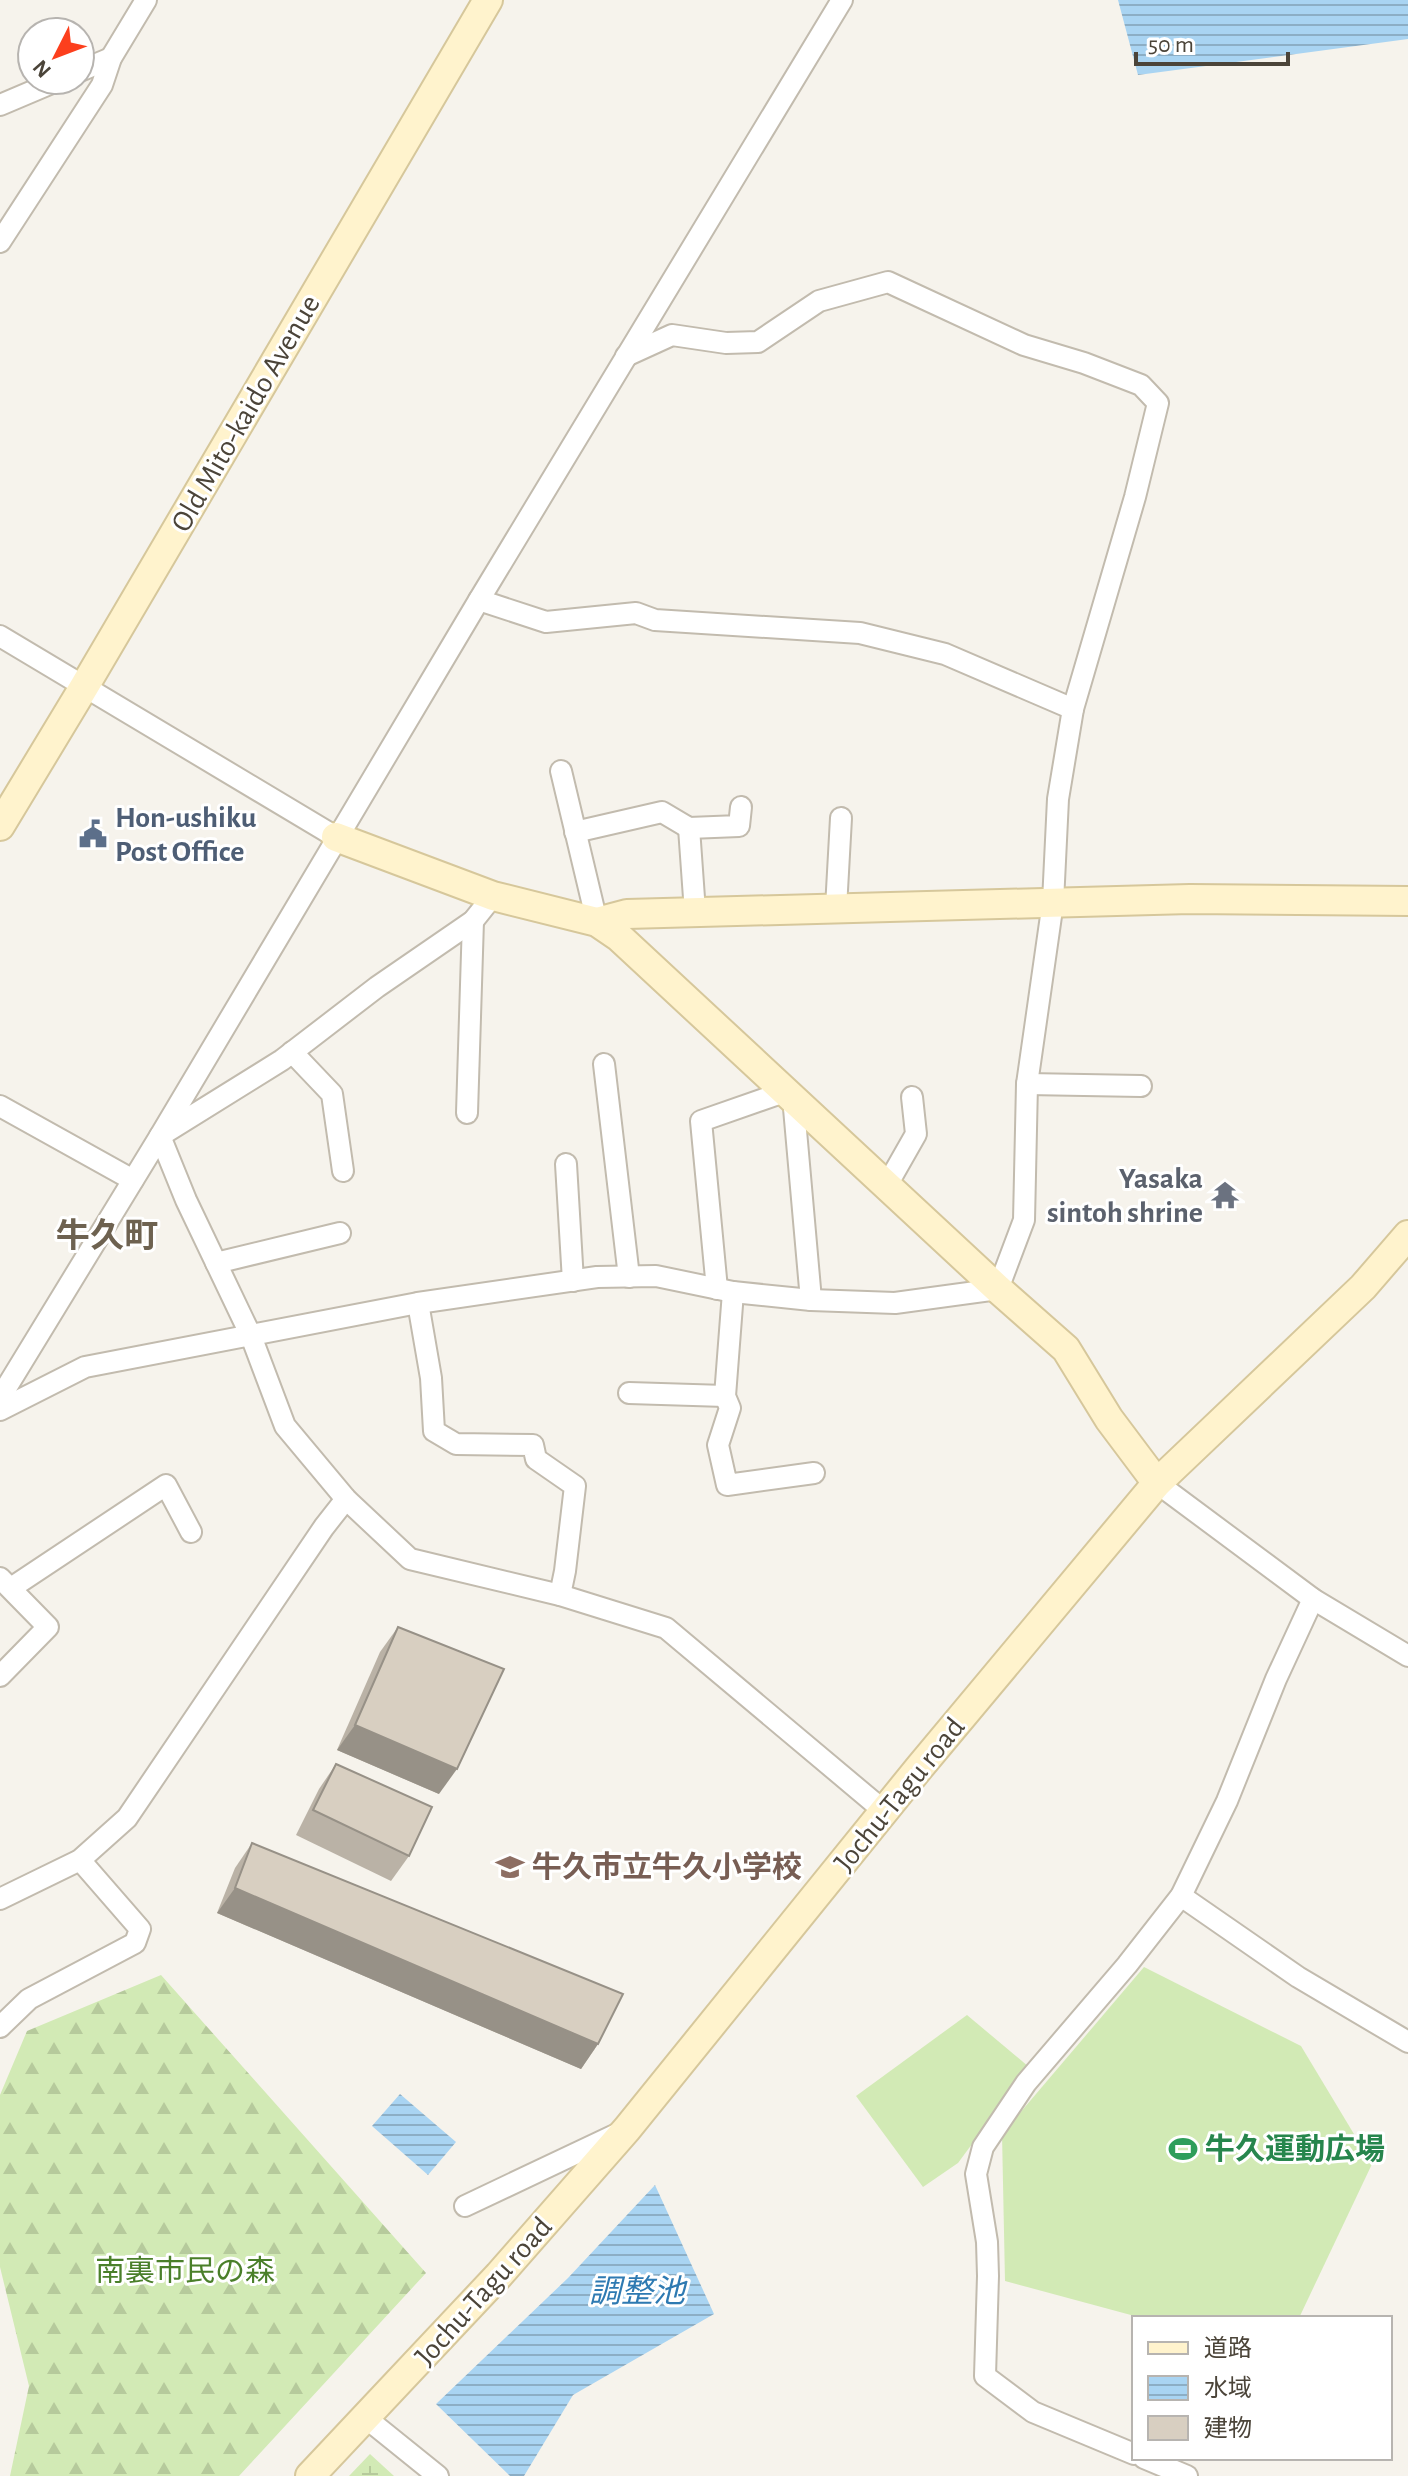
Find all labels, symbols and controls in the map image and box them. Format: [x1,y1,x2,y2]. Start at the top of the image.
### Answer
north arrow [16,16,96,96]
scale bar [1136,16,1288,66]
text: 50 m [1148,33,1194,57]
text: N [29,56,55,82]
street label: Old Mito-kaido Avenue [166,290,326,537]
place label: Hon-ushiku Post Office [115,803,257,867]
public building icon: Hon-ushiku Post Office [78,819,108,849]
place label: Yasaka sintoh shrine [1047,1164,1203,1228]
temple icon: Yasaka sintoh shrine [1210,1180,1240,1210]
district label: 牛久町 [56,1217,158,1254]
street label: Jochu-Tagu road [829,1712,971,1877]
place label: 牛久市立牛久小学校 [532,1851,802,1883]
school or university icon: 牛久市立牛久小学校 [495,1852,525,1882]
place label: 牛久運動広場 [1205,2133,1385,2165]
sports icon: 牛久運動広場 [1168,2134,1198,2164]
street label: Jochu-Tagu road [410,2212,558,2372]
park label: 南裏市民の森 [95,2255,275,2287]
water label: 調整池 [589,2275,688,2308]
legend [1132,2316,1392,2460]
text: 道路 [1204,2335,1252,2361]
text: 水域 [1204,2375,1252,2401]
text: 建物 [1204,2416,1252,2441]

